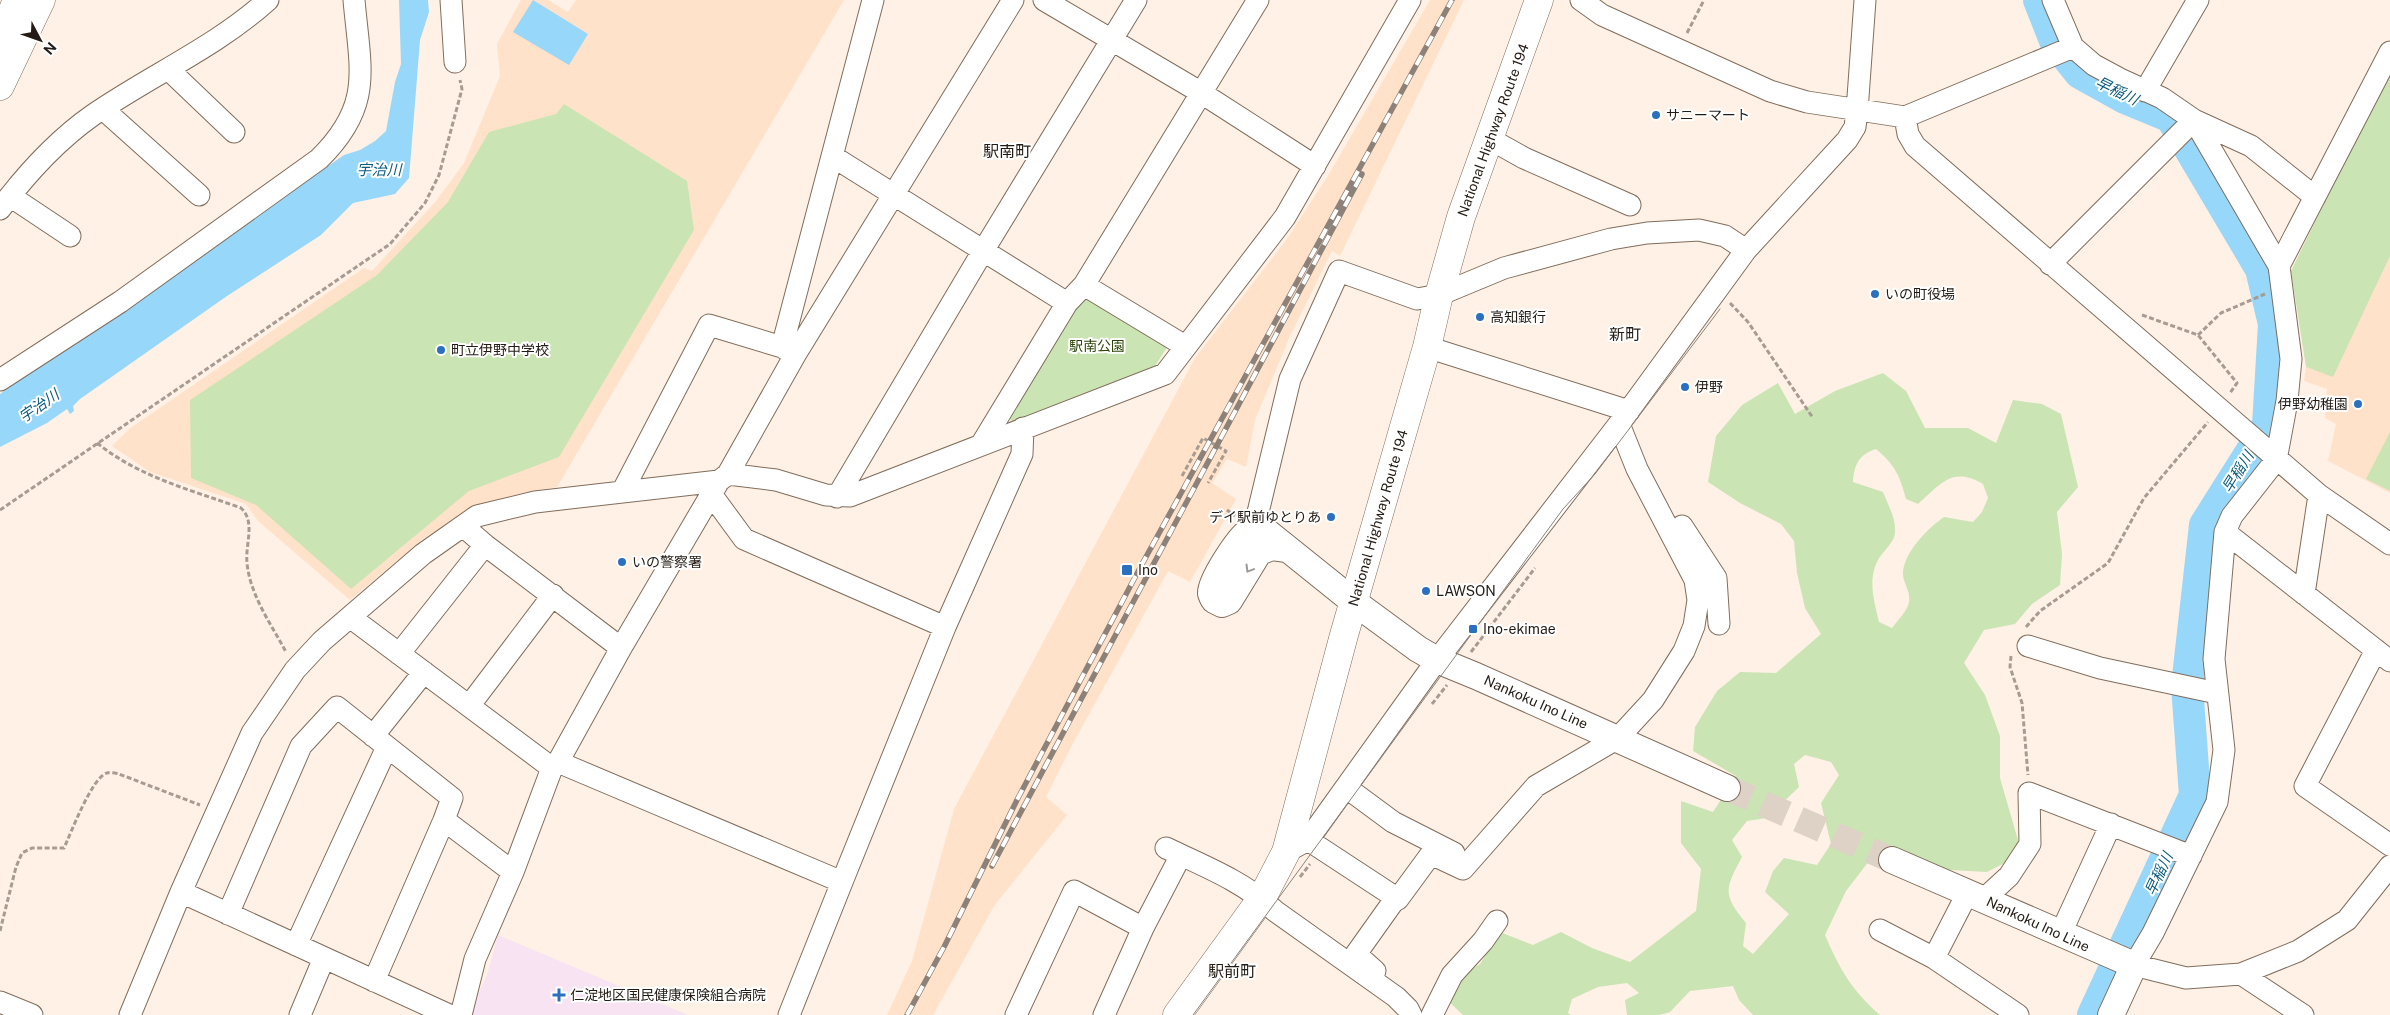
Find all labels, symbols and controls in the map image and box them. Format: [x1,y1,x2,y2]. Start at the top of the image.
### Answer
north arrow [15,15,65,65]
text: N [40,39,59,58]
street label: National Highway Route 194 [1454,41,1532,219]
water label: 早稲川 [2093,73,2143,109]
place label: サニーマート [1666,107,1750,123]
marker: サニーマート [1650,109,1662,121]
district label: 駅南町 [983,142,1031,161]
water label: 宇治川 [356,161,403,178]
place label: いの町役場 [1885,286,1955,302]
marker: いの町役場 [1869,288,1881,300]
place label: 高知銀行 [1490,309,1546,325]
marker: 高知銀行 [1474,311,1486,323]
district label: 新町 [1609,325,1641,344]
park label: 駅南公園 [1069,338,1125,354]
place label: 町立伊野中学校 [451,342,549,358]
marker: 町立伊野中学校 [435,344,447,356]
place label: 伊野 [1695,379,1723,395]
marker: 伊野 [1679,381,1691,393]
water label: 宇治川 [15,385,64,425]
place label: 伊野幼稚園 [2278,396,2348,412]
marker: 伊野幼稚園 [2352,398,2364,410]
street label: National Highway Route 194 [1345,428,1411,608]
water label: 早稲川 [2218,446,2258,495]
place label: デイ駅前ゆとりあ [1209,509,1321,525]
marker: デイ駅前ゆとりあ [1325,511,1337,523]
place label: いの警察署 [632,554,702,570]
marker: いの警察署 [616,556,628,568]
place label: Ino [1138,562,1158,578]
marker: Ino [1120,563,1134,577]
one-way arrow [1246,564,1256,573]
place label: LAWSON [1436,583,1496,599]
marker: LAWSON [1420,585,1432,597]
place label: Ino-ekimae [1483,621,1556,637]
marker: Ino-ekimae [1467,623,1479,635]
street label: Nankoku Ino Line [1482,672,1590,732]
water label: 早稲川 [2141,848,2177,898]
street label: Nankoku Ino Line [1984,893,2092,955]
district label: 駅前町 [1208,962,1256,981]
place label: 仁淀地区国民健康保険組合病院 [570,987,766,1003]
marker: 仁淀地区国民健康保険組合病院 [552,988,566,1002]

